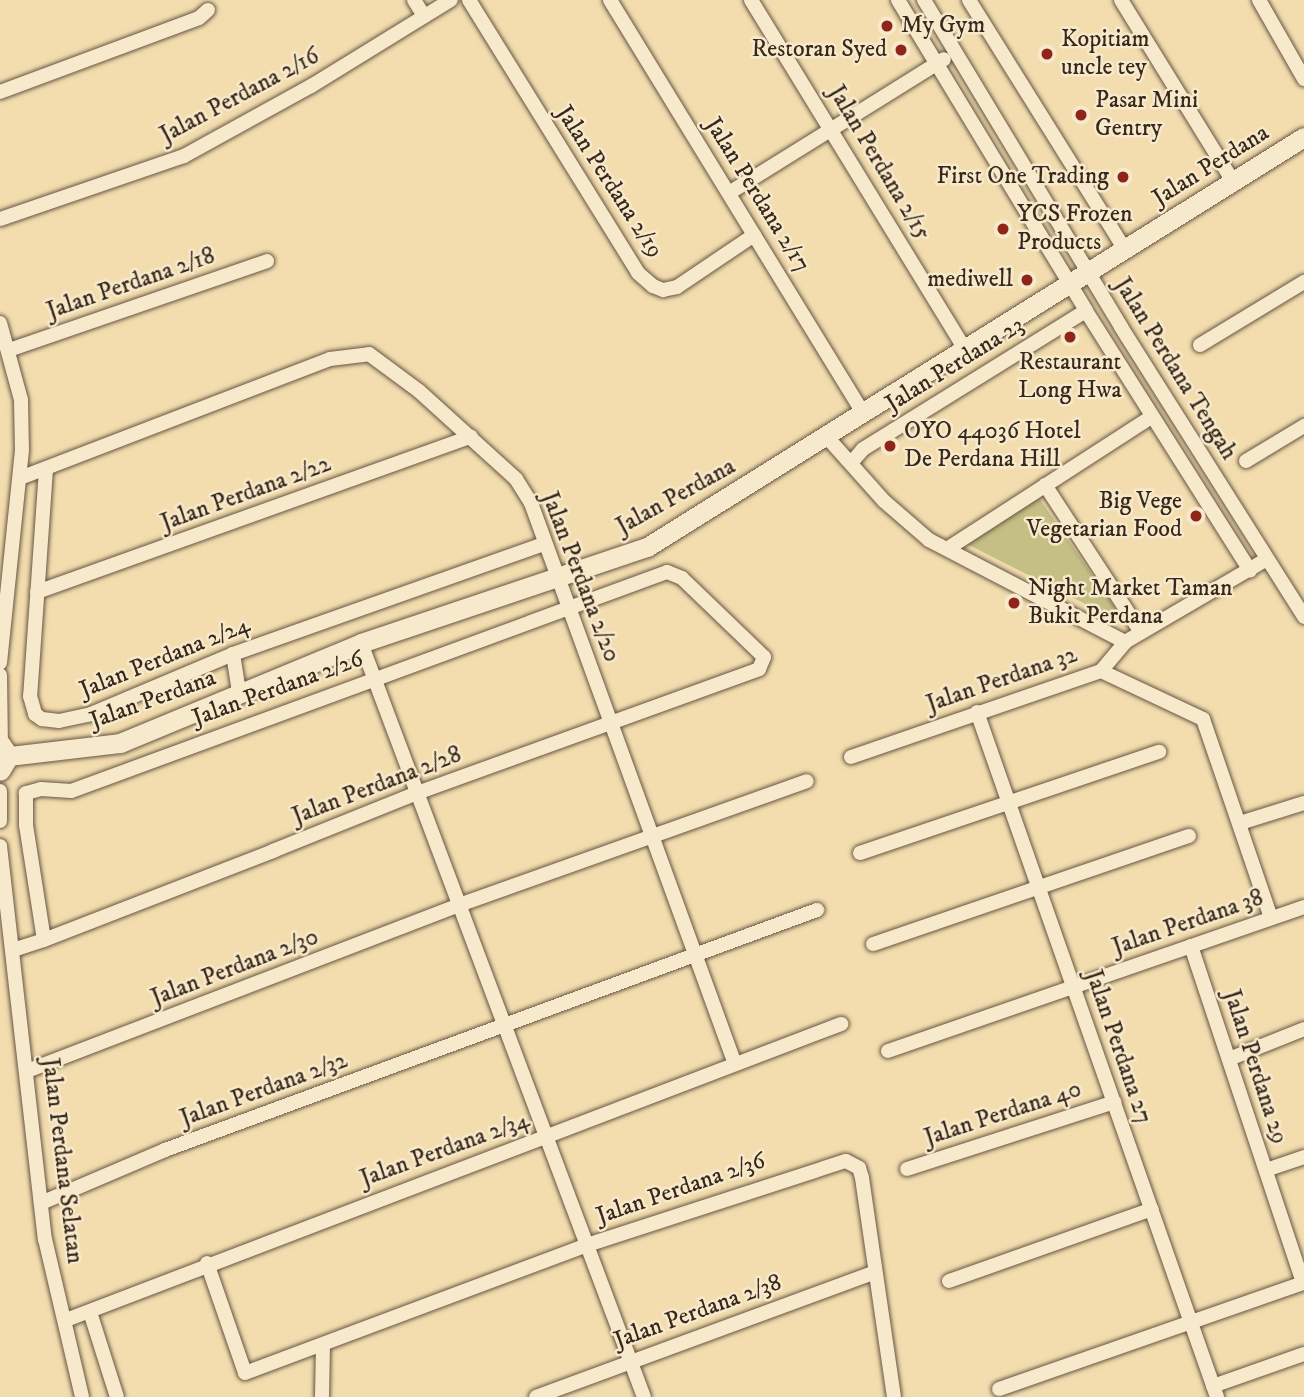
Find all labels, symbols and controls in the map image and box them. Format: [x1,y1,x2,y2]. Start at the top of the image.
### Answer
place label: My Gym [901,12,985,40]
marker: My Gym [879,18,895,34]
place label: Kopitiam uncle tey [1061,26,1150,82]
place label: Restoran Syed [751,36,887,64]
street label: Jalan Perdana 2/16 [155,42,325,150]
marker: Restoran Syed [893,42,909,58]
marker: Kopitiam uncle tey [1039,46,1055,62]
street label: Jalan Perdana 2/15 [821,80,937,246]
place label: Pasar Mini Gentry [1095,87,1198,143]
street label: Jalan Perdana 2/19 [549,100,669,264]
marker: Pasar Mini Gentry [1073,107,1089,123]
street label: Jalan Perdana 2/17 [698,112,816,278]
street label: Jalan Perdana [1148,119,1274,213]
place label: First One Trading [937,163,1109,191]
marker: First One Trading [1115,169,1131,185]
place label: YCS Frozen Products [1017,201,1132,257]
marker: YCS Frozen Products [995,221,1011,237]
street label: Jalan Perdana 2/18 [43,242,219,326]
place label: mediwell [927,266,1013,294]
marker: mediwell [1019,272,1035,288]
street label: Jalan Perdana Tengah [1107,273,1243,465]
street label: Jalan Perdana 23 [881,311,1029,419]
marker: Restaurant Long Hwa [1062,329,1078,345]
place label: Restaurant Long Hwa [1018,349,1122,405]
place label: OYO 44036 Hotel De Perdana Hill [904,418,1081,474]
marker: OYO 44036 Hotel De Perdana Hill [882,438,898,454]
street label: Jalan Perdana 2/22 [157,450,335,538]
street label: Jalan Perdana [611,452,741,542]
street label: Jalan Perdana 2/20 [534,488,626,666]
place label: Big Vege Vegetarian Food [1026,488,1182,544]
marker: Big Vege Vegetarian Food [1188,508,1204,524]
place label: Night Market Taman Bukit Perdana [1028,575,1233,631]
marker: Night Market Taman Bukit Perdana [1006,595,1022,611]
street label: Jalan Perdana 2/24 [76,611,254,705]
street label: Jalan Perdana 32 [923,641,1081,719]
street label: Jalan Perdana 2/26 [189,645,367,733]
street label: Jalan Perdana [86,664,220,736]
street label: Jalan Perdana 2/28 [288,740,466,832]
street label: Jalan Perdana 38 [1109,884,1267,962]
street label: Jalan Perdana 2/30 [147,923,323,1013]
street label: Jalan Perdana 27 [1078,966,1158,1128]
street label: Jalan Perdana 29 [1216,986,1294,1148]
street label: Jalan Perdana 2/32 [176,1046,352,1134]
street label: Jalan Perdana Selatan [35,1056,89,1266]
street label: Jalan Perdana 40 [921,1075,1085,1153]
street label: Jalan Perdana 2/34 [356,1106,534,1194]
street label: Jalan Perdana 2/36 [593,1147,769,1231]
street label: Jalan Perdana 2/38 [610,1268,786,1356]

